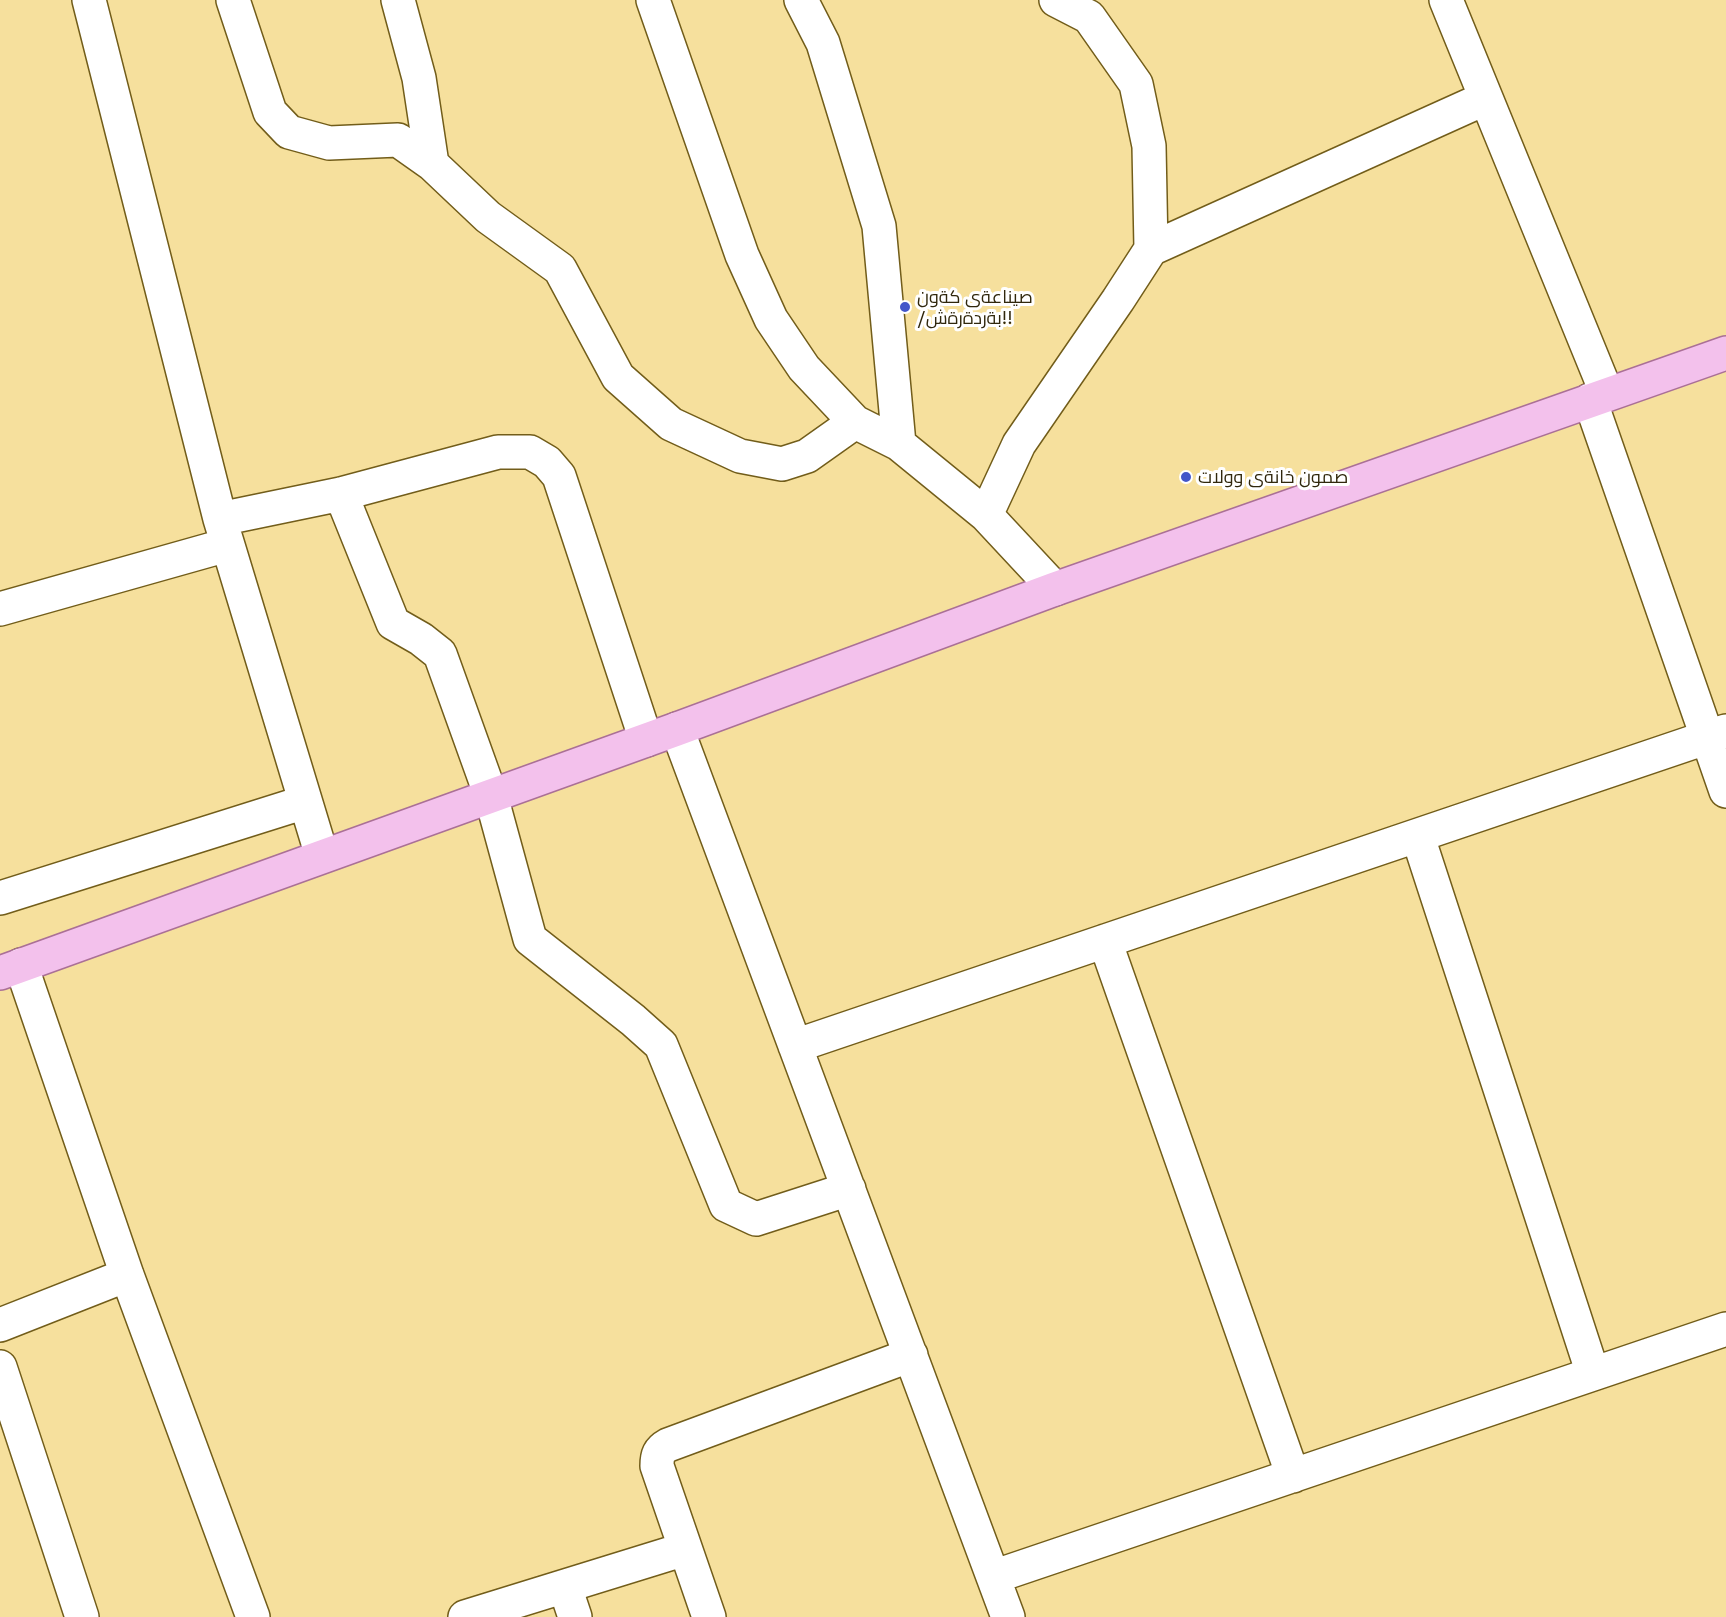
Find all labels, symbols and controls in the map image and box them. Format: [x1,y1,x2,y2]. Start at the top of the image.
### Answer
place label: صيناعةى كةون /بةردةرةش!! [917,286,1033,328]
marker: صيناعةى كةون /بةردةرةش!! [898,300,912,314]
place label: صمون خانةی وولات [1198,466,1348,488]
marker: صمون خانةی وولات [1179,470,1193,484]

